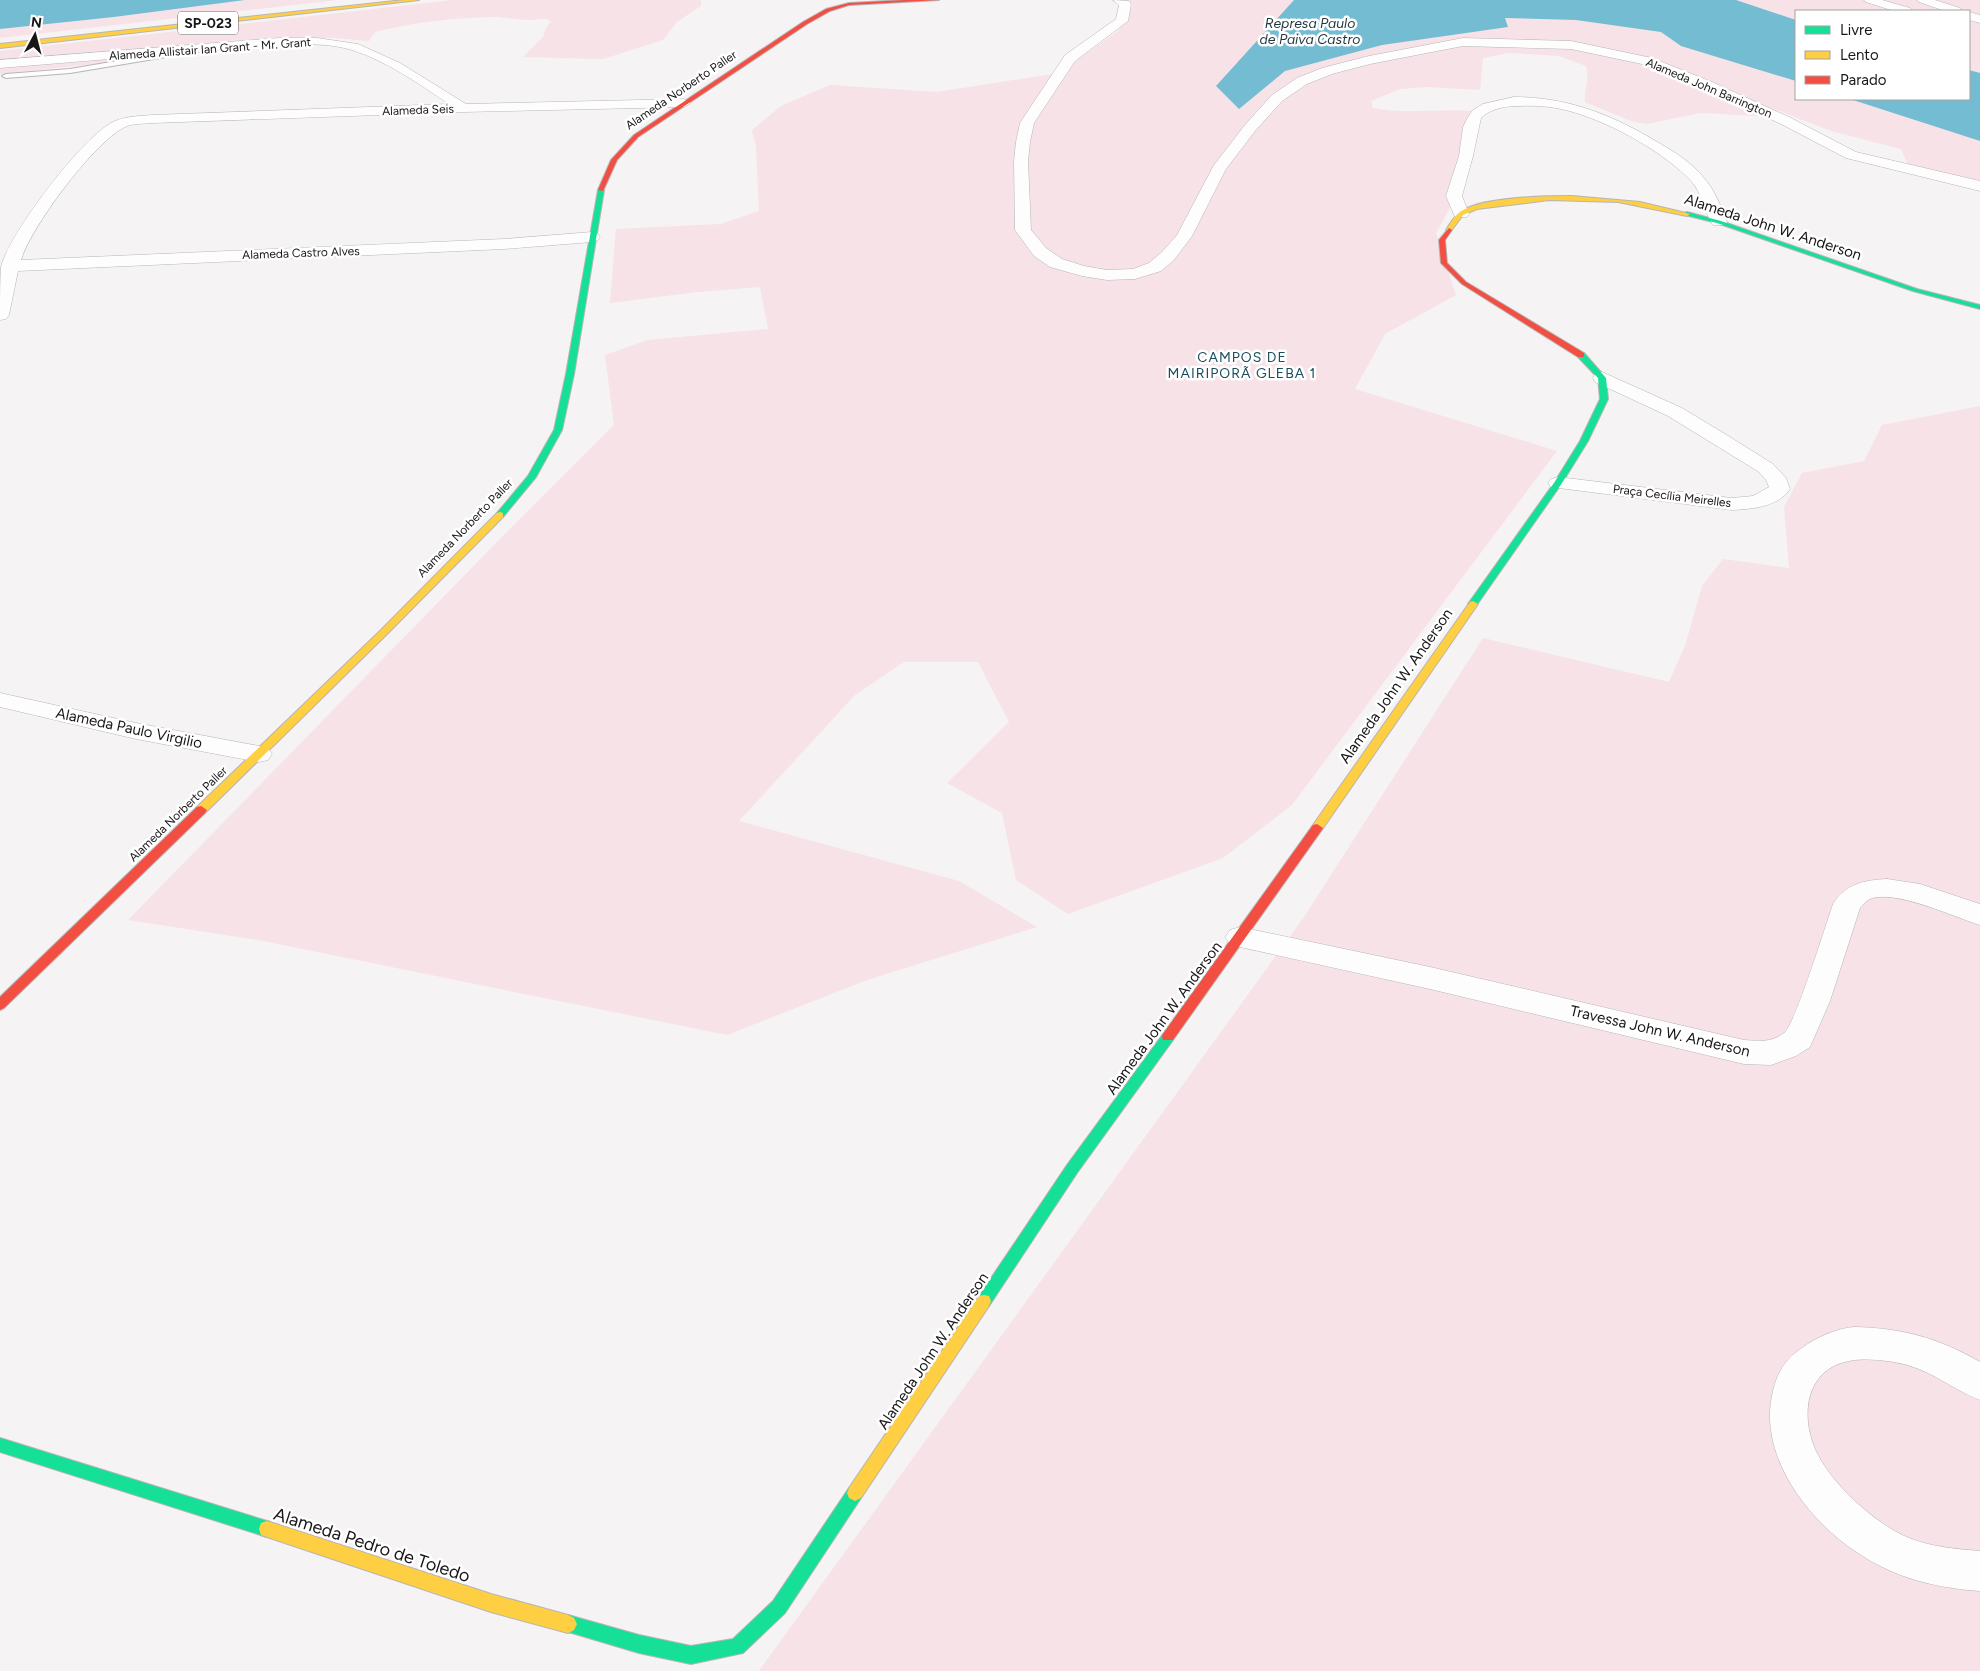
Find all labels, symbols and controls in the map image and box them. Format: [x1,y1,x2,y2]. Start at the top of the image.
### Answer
north arrow [10,10,60,60]
legend [1795,10,1970,100]
road number: SP-023 [178,12,238,34]
text: N [30,13,43,32]
water label: Represa Paulo de Paiva Castro [1260,15,1360,48]
text: Livre [1840,21,1872,39]
street label: Alameda Allistair Ian Grant - Mr. Grant [108,35,312,63]
text: Lento [1840,46,1879,64]
street label: Alameda Norberto Paller [623,48,739,132]
street label: Alameda John Barrington [1644,55,1774,121]
text: Parado [1840,71,1887,89]
street label: Alameda Seis [382,102,455,118]
street label: Alameda John W. Anderson [1682,190,1864,264]
street label: Alameda Castro Alves [242,244,360,262]
district label: CAMPOS DE MAIRIPORÃ GLEBA 1 [1168,349,1316,382]
street label: Alameda Norberto Paller [414,476,516,580]
street label: Praça Cecília Meirelles [1612,482,1732,510]
street label: Alameda John W. Anderson [1336,605,1456,767]
street label: Alameda Paulo Virgilio [54,704,204,752]
street label: Alameda Norberto Paller [126,763,230,865]
street label: Alameda John W. Anderson [1102,938,1226,1098]
street label: Travessa John W. Anderson [1568,1002,1752,1060]
street label: Alameda John W. Anderson [874,1269,992,1433]
street label: Alameda Pedro de Toledo [271,1503,473,1587]

